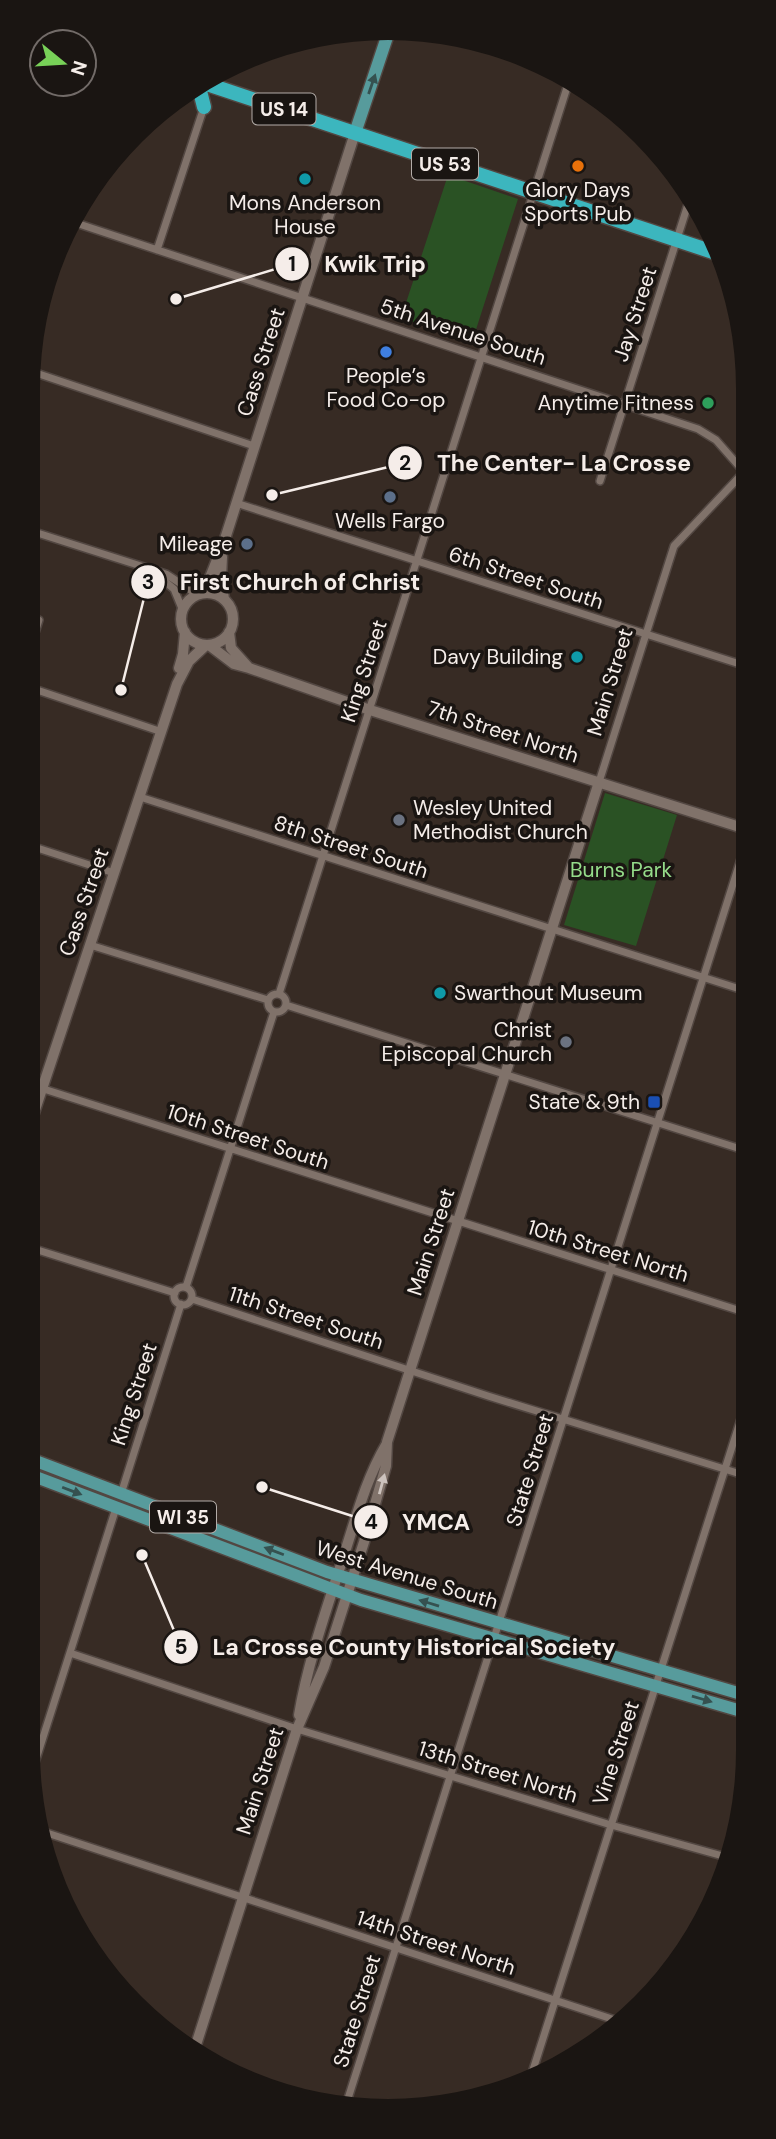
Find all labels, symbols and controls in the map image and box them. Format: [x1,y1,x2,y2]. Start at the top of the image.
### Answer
north arrow [28,28,98,98]
text: N [65,58,93,79]
one-way arrow [367,73,378,94]
road number: US 14 [252,94,316,124]
road number: US 53 [412,148,478,180]
marker: Glory Days Sports Pub [570,158,586,174]
marker: Mons Anderson House [297,171,313,187]
place label: Glory Days Sports Pub [524,176,632,228]
place label: Mons Anderson House [229,189,381,241]
callout: Kwik Trip [275,242,440,286]
text: Kwik Trip [324,249,426,279]
text: 1 [288,250,296,278]
street label: Jay Street [606,263,664,365]
street label: 5th Avenue South [377,292,549,372]
street label: Cass Street [230,304,292,420]
marker: People’s Food Co-op [378,344,394,360]
place label: People’s Food Co-op [327,362,445,414]
place label: Anytime Fitness [538,389,694,417]
marker: Anytime Fitness [700,395,716,411]
callout: The Center- La Crosse [388,441,705,485]
text: The Center- La Crosse [437,448,691,478]
text: 2 [399,449,411,477]
marker: Wells Fargo [382,489,398,505]
place label: Wells Fargo [335,507,445,535]
place label: Mileage [159,530,233,558]
marker: Mileage [239,536,255,552]
street label: 6th Street South [445,540,607,616]
callout: First Church of Christ [131,560,434,604]
text: First Church of Christ [180,567,420,597]
text: 3 [142,568,154,596]
street label: King Street [334,616,394,726]
street label: Main Street [580,625,640,739]
place label: Davy Building [433,643,563,671]
marker: Davy Building [569,649,585,665]
street label: 7th Street North [424,694,582,770]
place label: Wesley United Methodist Church [413,794,588,846]
street label: 8th Street South [270,809,432,885]
marker: Wesley United Methodist Church [391,812,407,828]
street label: Cass Street [52,844,116,960]
park label: Burns Park [570,856,672,884]
place label: Swarthout Museum [454,979,643,1007]
marker: Swarthout Museum [432,985,448,1001]
place label: Christ Episcopal Church [381,1016,552,1068]
marker: Christ Episcopal Church [558,1034,574,1050]
place label: State & 9th [529,1088,640,1116]
marker: State & 9th [646,1094,662,1110]
street label: 10th Street South [163,1098,333,1176]
street label: Main Street [400,1185,462,1299]
street label: 10th Street North [524,1213,692,1289]
street label: 11th Street South [225,1280,387,1356]
street label: King Street [104,1339,164,1449]
street label: State Street [500,1410,560,1530]
one-way arrow [377,1473,387,1494]
one-way arrow [62,1486,83,1497]
callout: YMCA [353,1500,484,1544]
road number: WI 35 [150,1502,216,1532]
text: YMCA [402,1507,470,1537]
text: 4 [364,1508,378,1536]
street label: West Avenue South [313,1534,501,1616]
one-way arrow [263,1546,284,1557]
one-way arrow [418,1597,439,1607]
callout: La Crosse County Historical Society [164,1625,630,1669]
text: La Crosse County Historical Society [212,1632,616,1662]
text: 5 [174,1633,188,1661]
one-way arrow [691,1694,713,1705]
street label: Vine Street [586,1697,646,1809]
street label: Main Street [229,1724,291,1838]
street label: 13th Street North [415,1734,581,1810]
street label: 14th Street North [353,1904,519,1982]
street label: State Street [327,1951,387,2071]

